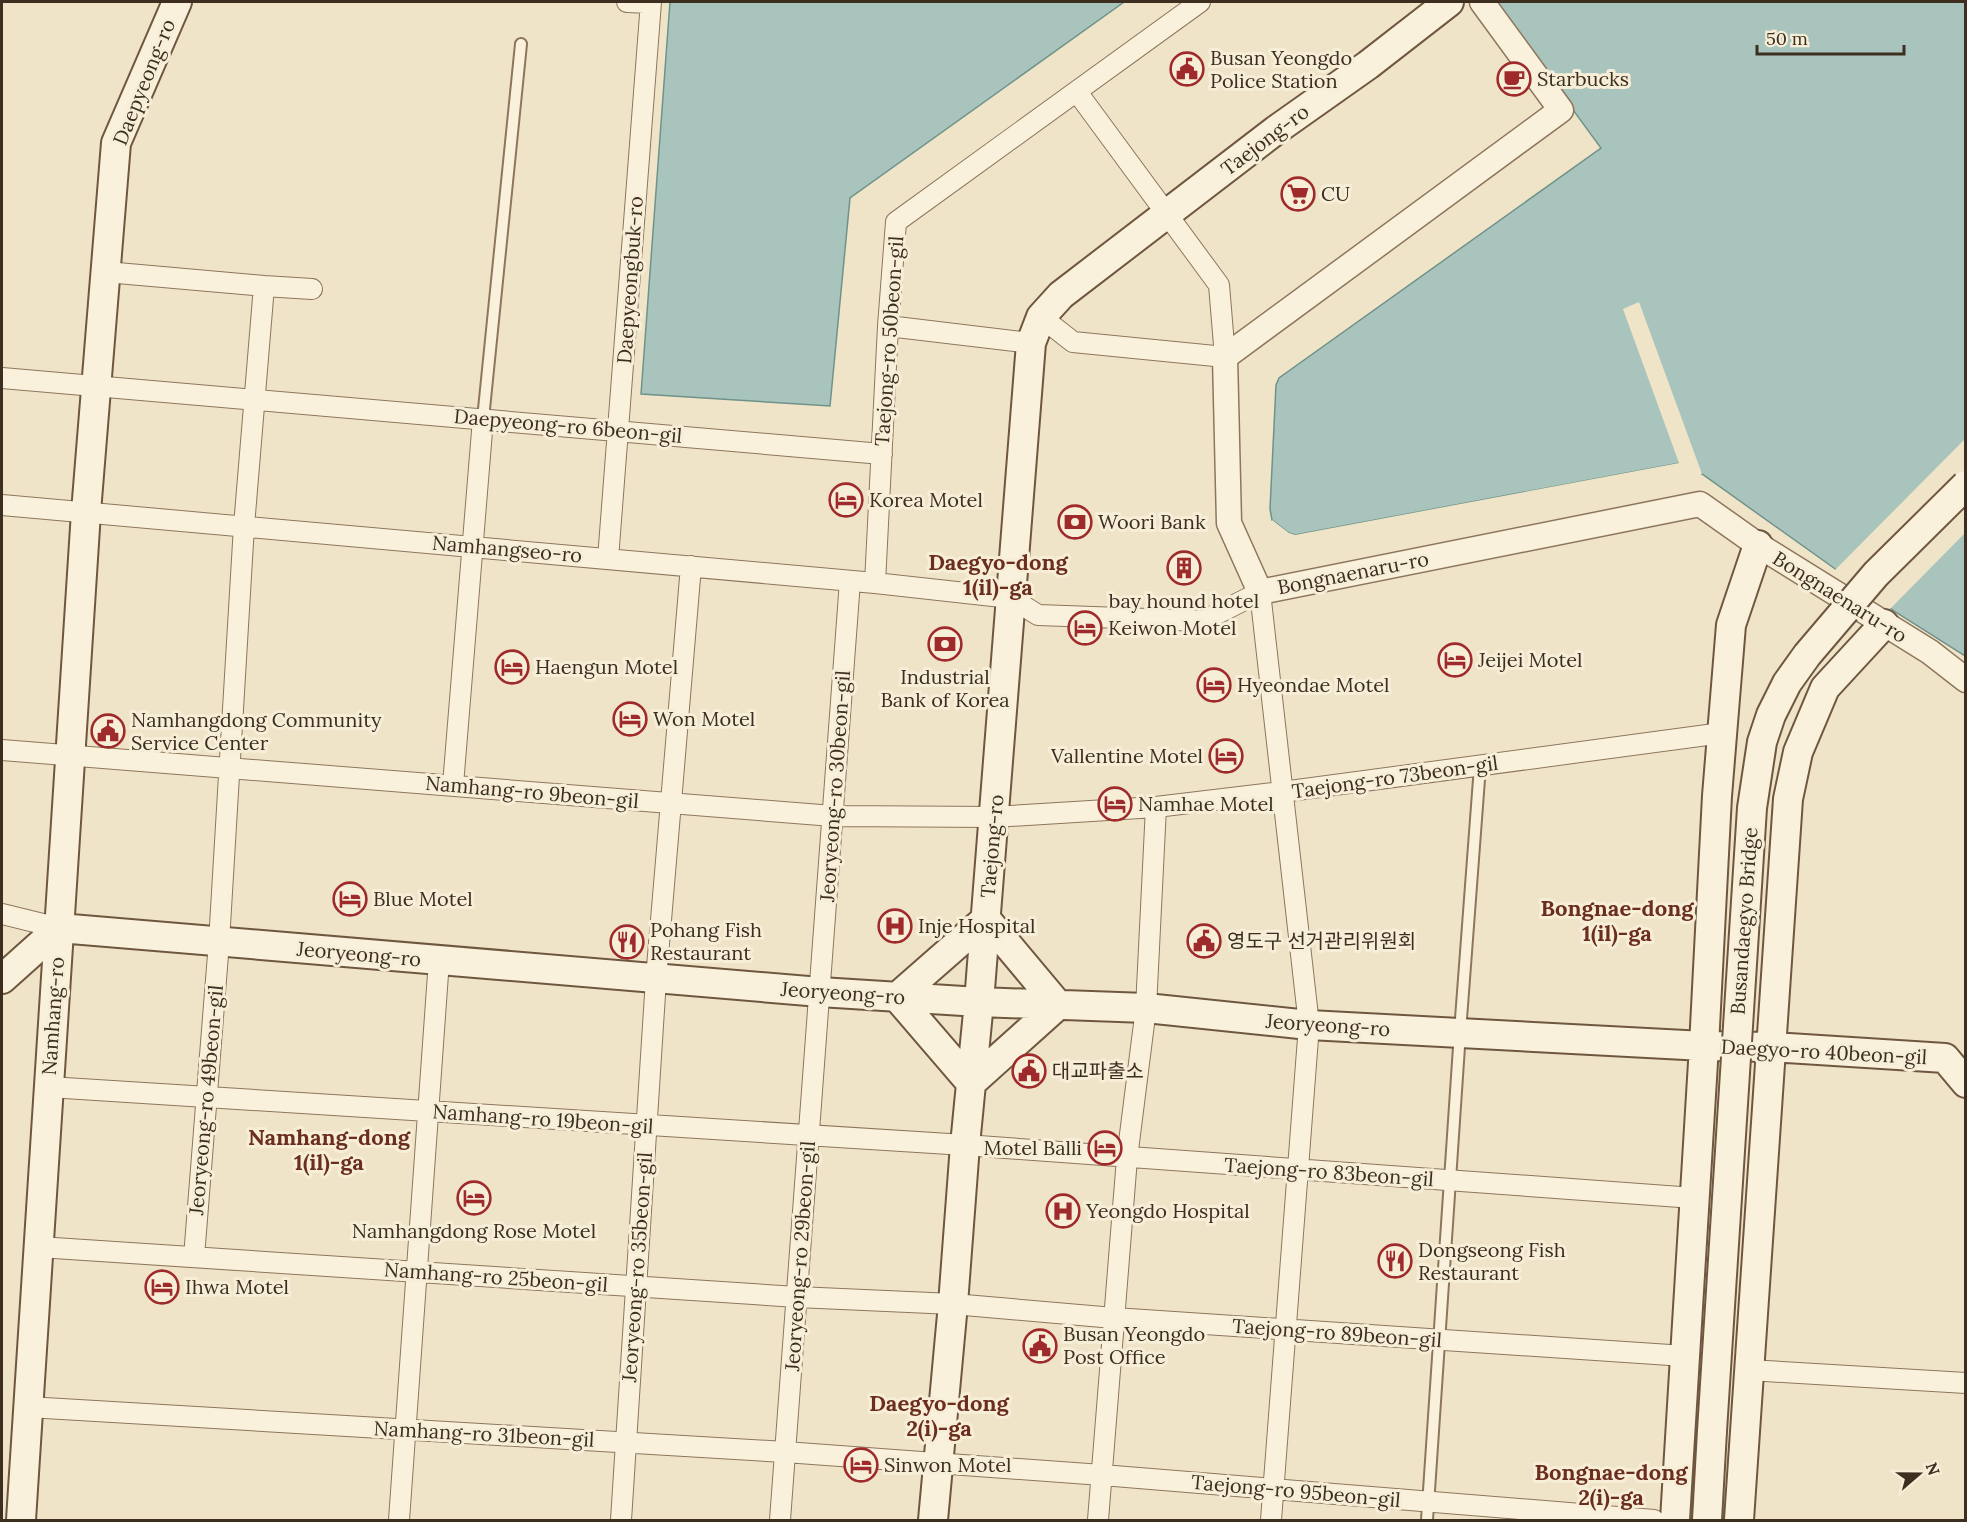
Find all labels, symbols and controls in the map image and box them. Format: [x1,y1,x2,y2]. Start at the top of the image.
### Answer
street label: Daepyeong-ro [107,15,180,149]
scale bar [1757,18,1904,56]
text: 50 m [1766,27,1808,50]
place label: Busan Yeongdo Police Station [1210,45,1352,93]
public building icon: Busan Yeongdo Police Station [1169,51,1205,87]
cafe icon: Starbucks [1496,61,1532,97]
place label: Starbucks [1537,66,1629,91]
street label: Taejong-ro [1216,98,1314,181]
supermarket icon: CU [1280,176,1316,212]
place label: CU [1321,181,1350,206]
street label: Daepyeongbuk-ro [611,195,648,365]
street label: Taejong-ro 50beon-gil [869,235,908,447]
street label: Daepyeong-ro 6beon-gil [453,403,683,448]
hotel icon: Korea Motel [828,482,864,518]
place label: Korea Motel [869,487,983,512]
bank icon: Woori Bank [1057,504,1093,540]
place label: Woori Bank [1098,509,1206,534]
street label: Namhangseo-ro [431,529,583,568]
street label: Bongnaenaru-ro [1768,545,1912,648]
street label: Bongnaenaru-ro [1275,546,1431,599]
district label: Daegyo-dong 1(il)-ga [928,548,1068,601]
building icon: bay hound hotel [1166,550,1202,586]
place label: bay hound hotel [1109,588,1259,613]
hotel icon: Keiwon Motel [1067,610,1103,646]
place label: Keiwon Motel [1108,615,1237,640]
bank icon: Industrial Bank of Korea [927,626,963,662]
hotel icon: Jeijei Motel [1437,642,1473,678]
place label: Jeijei Motel [1477,647,1583,672]
hotel icon: Haengun Motel [494,649,530,685]
place label: Haengun Motel [535,654,678,679]
place label: Industrial Bank of Korea [880,664,1010,712]
hotel icon: Hyeondae Motel [1196,667,1232,703]
street label: Jeoryeong-ro 30beon-gil [814,669,855,904]
place label: Hyeondae Motel [1237,672,1390,697]
hotel icon: Won Motel [612,701,648,737]
place label: Won Motel [653,706,755,731]
place label: Namhangdong Community Service Center [131,707,382,755]
public building icon: Namhangdong Community Service Center [90,713,126,749]
hotel icon: Vallentine Motel [1208,738,1244,774]
place label: Vallentine Motel [1050,743,1203,768]
street label: Taejong-ro 73beon-gil [1290,750,1500,803]
street label: Namhang-ro 9beon-gil [424,770,640,813]
hotel icon: Namhae Motel [1097,786,1133,822]
place label: Namhae Motel [1138,791,1274,816]
street label: Taejong-ro [975,793,1008,899]
street label: Busandaegyo Bridge [1724,826,1763,1016]
hotel icon: Blue Motel [332,881,368,917]
place label: Blue Motel [373,886,473,911]
district label: Bongnae-dong 1(il)-ga [1541,894,1694,947]
hospital icon: Inje Hospital [877,908,913,944]
place label: Inje Hospital [918,913,1035,938]
place label: Pohang Fish Restaurant [650,917,762,965]
public building icon: 영도구 선거관리위원회 [1186,923,1222,959]
restaurant icon: Pohang Fish Restaurant [609,924,645,960]
place label: 영도구 선거관리위원회 [1227,928,1416,953]
street label: Jeoryeong-ro [295,936,422,971]
street label: Namhang-ro [36,956,69,1076]
street label: Jeoryeong-ro [779,976,906,1009]
street label: Jeoryeong-ro 49beon-gil [183,984,228,1217]
street label: Jeoryeong-ro [1264,1008,1391,1041]
street label: Daegyo-ro 40beon-gil [1720,1034,1928,1069]
public building icon: 대교파출소 [1011,1053,1047,1089]
place label: 대교파출소 [1052,1058,1144,1083]
street label: Namhang-ro 19beon-gil [432,1098,654,1139]
district label: Namhang-dong 1(il)-ga [248,1123,411,1176]
hotel icon: Motel Balli [1087,1130,1123,1166]
place label: Motel Balli [984,1135,1082,1160]
street label: Jeoryeong-ro 29beon-gil [779,1140,820,1373]
street label: Jeoryeong-ro 35beon-gil [616,1151,657,1384]
street label: Taejong-ro 83beon-gil [1223,1152,1435,1191]
hotel icon: Namhangdong Rose Motel [456,1180,492,1216]
hospital icon: Yeongdo Hospital [1045,1193,1081,1229]
place label: Yeongdo Hospital [1085,1198,1250,1223]
place label: Namhangdong Rose Motel [352,1218,596,1243]
place label: Dongseong Fish Restaurant [1418,1237,1566,1285]
restaurant icon: Dongseong Fish Restaurant [1377,1243,1413,1279]
street label: Namhang-ro 25beon-gil [383,1256,609,1297]
hotel icon: Ihwa Motel [144,1269,180,1305]
place label: Ihwa Motel [185,1274,289,1299]
street label: Taejong-ro 89beon-gil [1231,1313,1443,1352]
place label: Busan Yeongdo Post Office [1063,1321,1205,1369]
public building icon: Busan Yeongdo Post Office [1022,1328,1058,1364]
district label: Daegyo-dong 2(i)-ga [869,1389,1009,1442]
street label: Namhang-ro 31beon-gil [373,1415,595,1452]
north arrow [1889,1444,1949,1504]
hotel icon: Sinwon Motel [843,1447,879,1483]
place label: Sinwon Motel [884,1452,1011,1477]
district label: Bongnae-dong 2(i)-ga [1535,1458,1688,1511]
text: N [1922,1460,1945,1478]
street label: Taejong-ro 95beon-gil [1190,1469,1402,1512]

